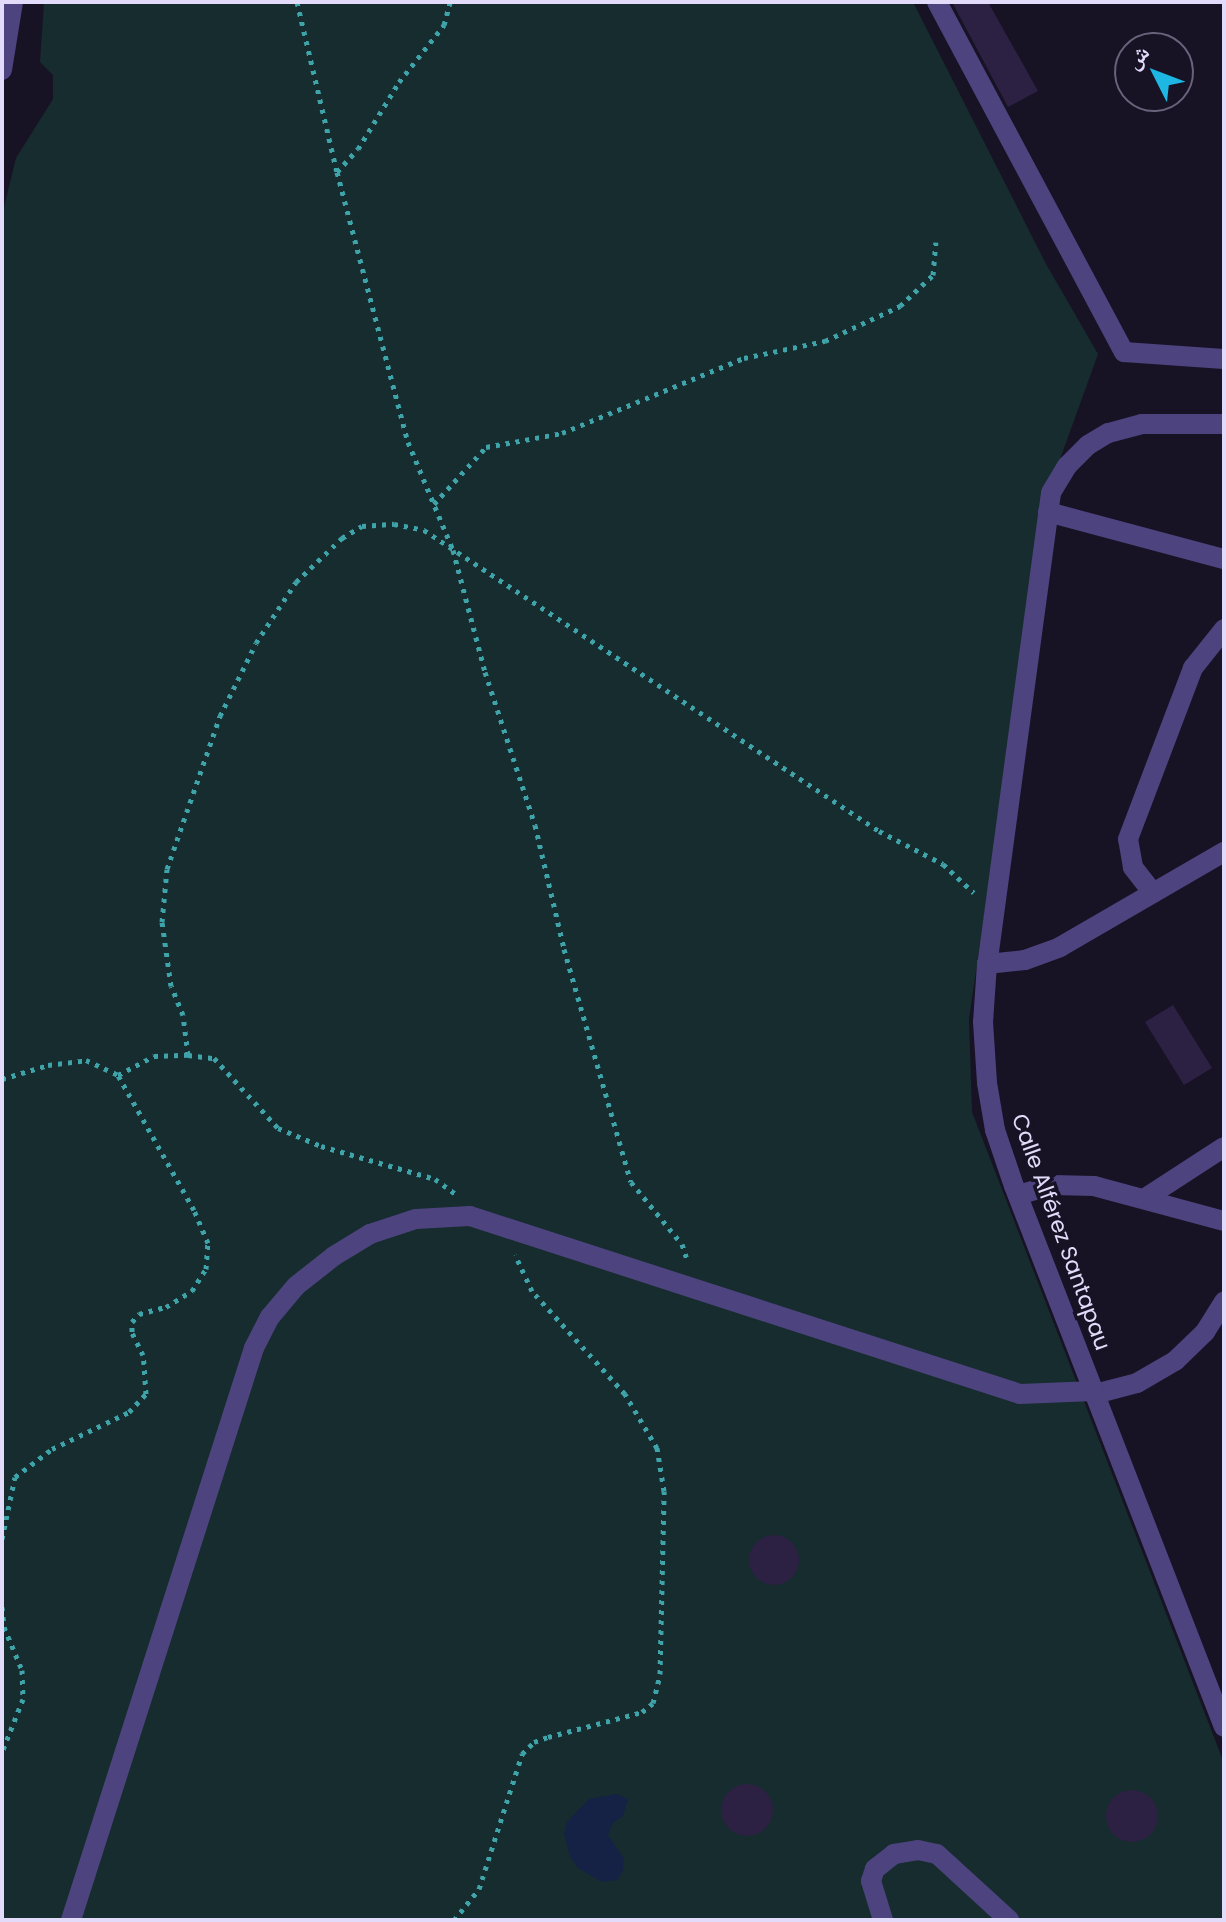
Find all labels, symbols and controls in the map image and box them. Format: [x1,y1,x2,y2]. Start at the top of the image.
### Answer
north arrow [1114,32,1194,112]
text: ش [1118,38,1157,76]
street label: Calle Alférez Santapau [1006,1110,1116,1354]

